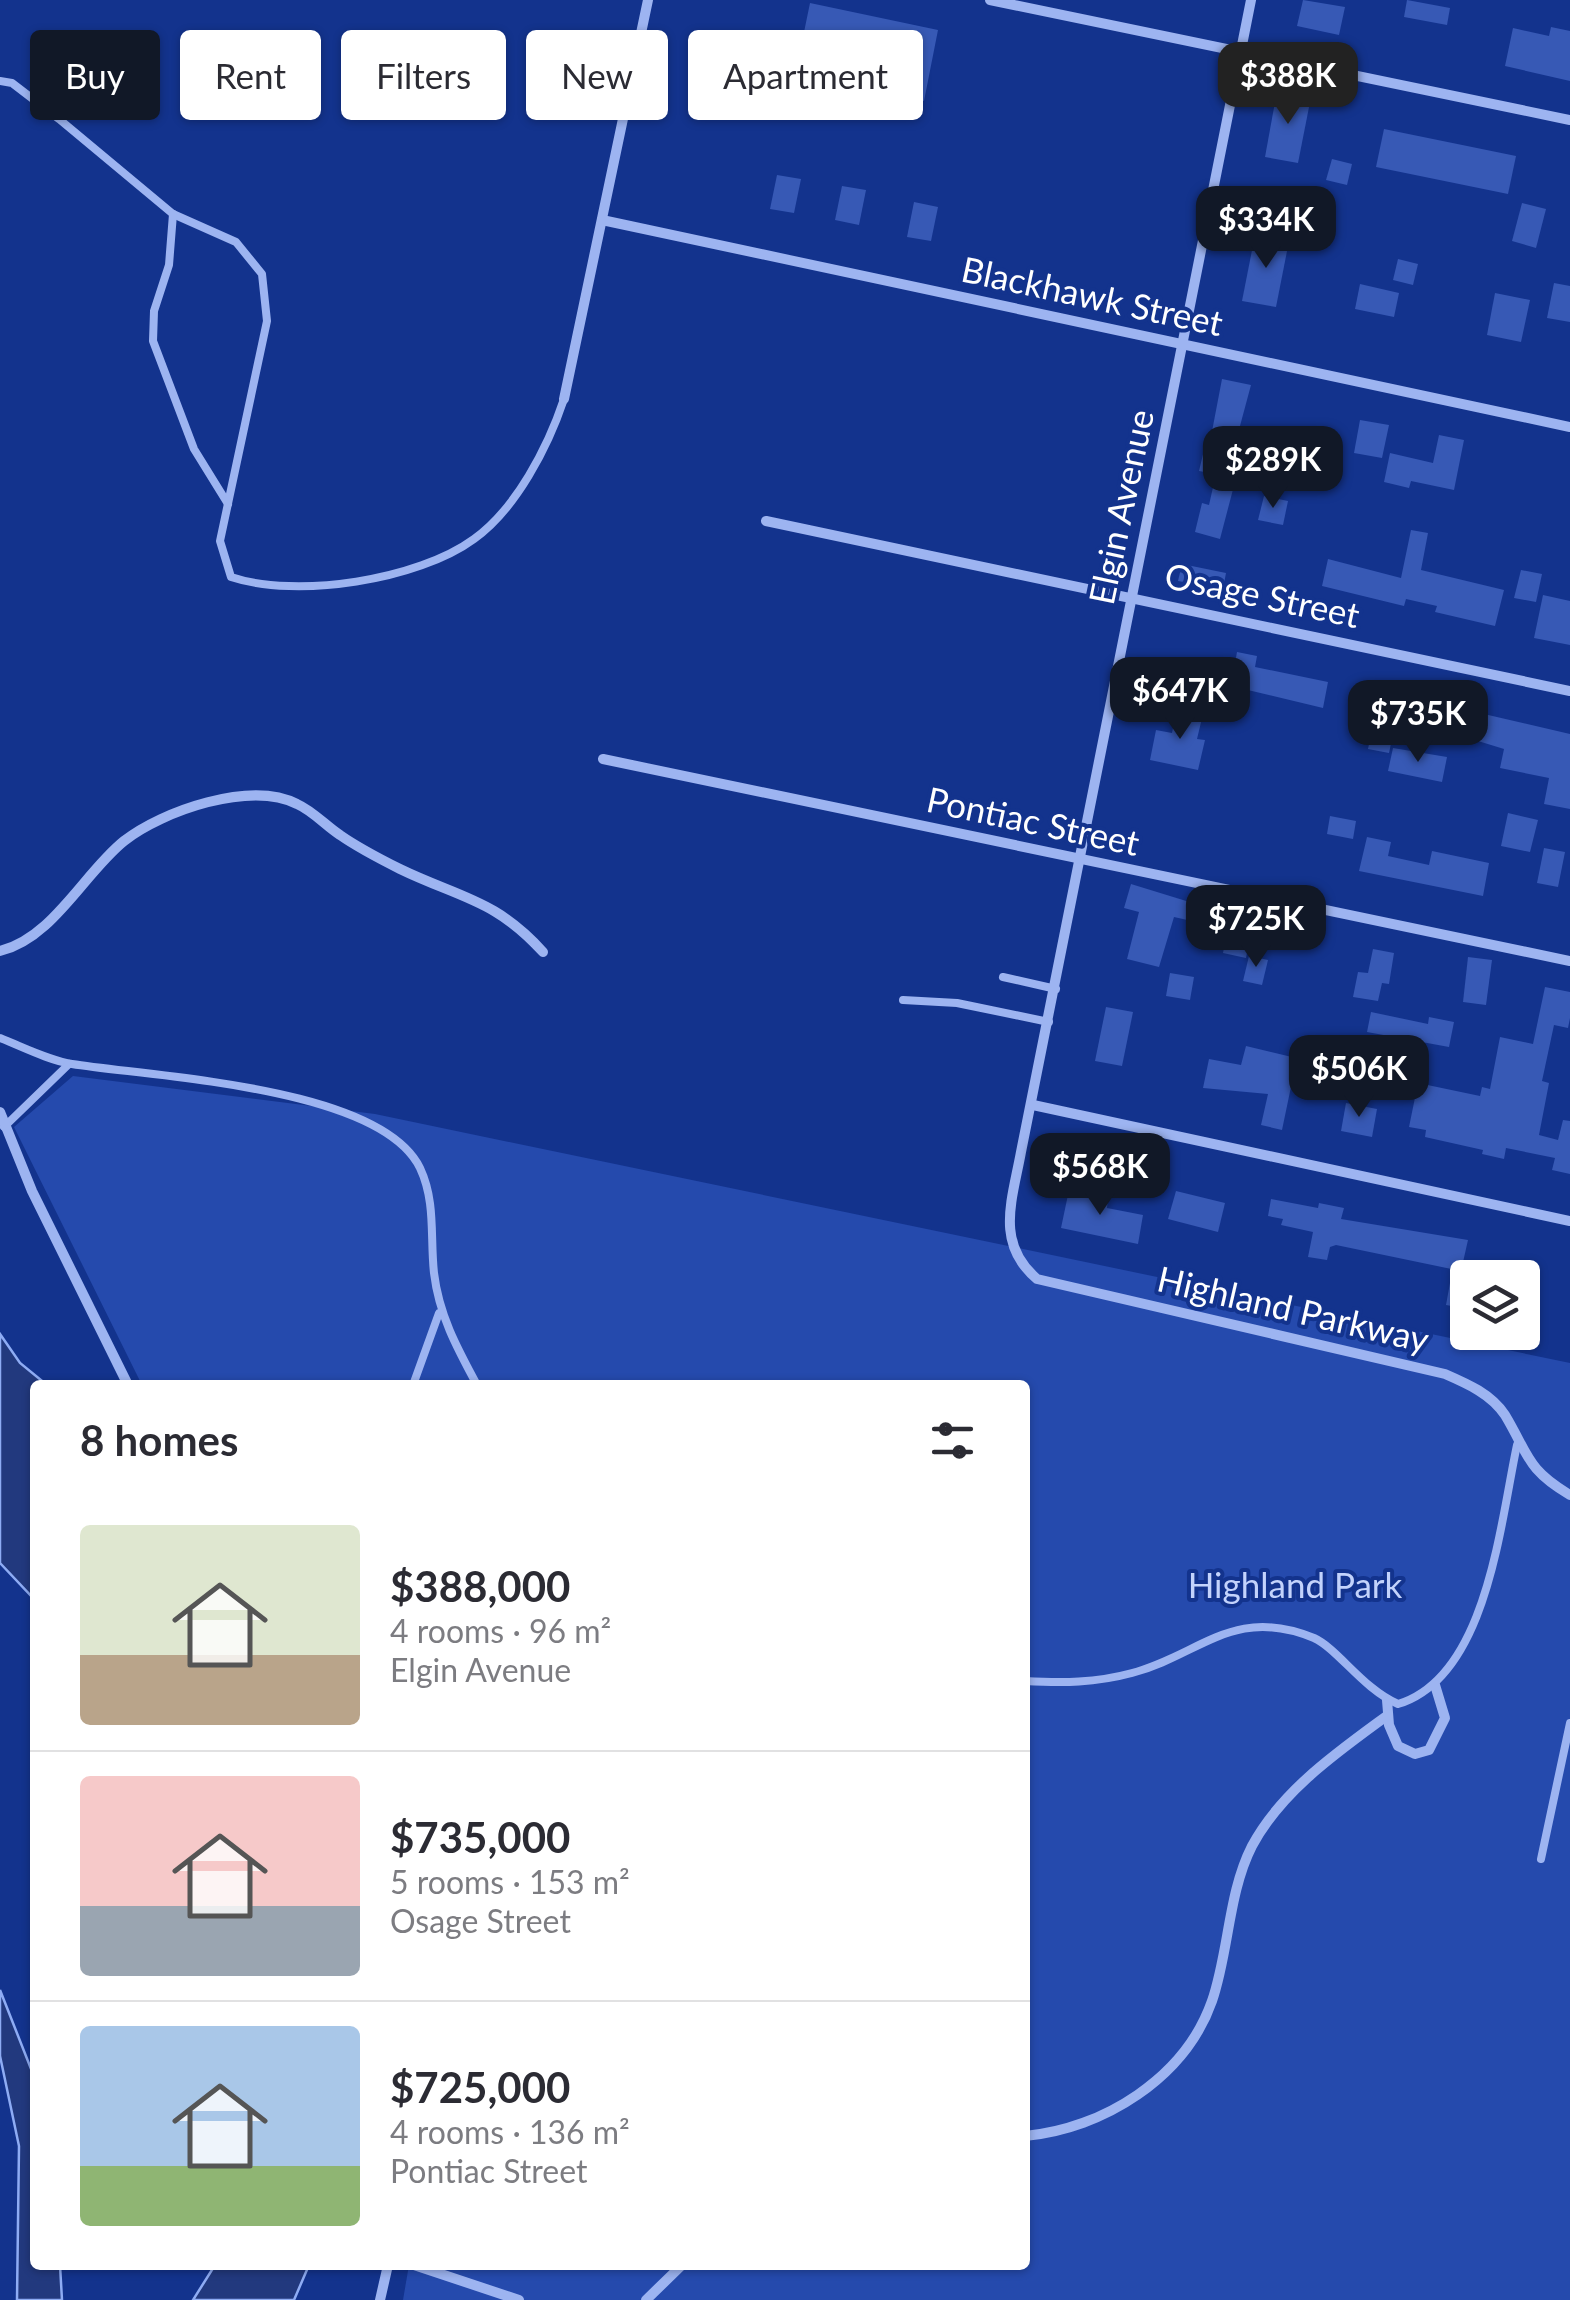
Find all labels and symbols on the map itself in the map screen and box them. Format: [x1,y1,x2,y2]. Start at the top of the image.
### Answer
pin: $388K [1218,42,1358,127]
pin: $334K [1196,186,1336,271]
street label: Blackhawk Street [958,247,1227,343]
street label: Elgin Avenue [1079,405,1161,608]
pin: $289K [1203,426,1343,511]
street label: Osage Street [1161,553,1364,635]
pin: $647K [1110,657,1250,742]
pin: $735K [1348,680,1488,765]
street label: Pontiac Street [923,777,1144,863]
pin: $725K [1186,885,1326,970]
pin: $506K [1289,1035,1429,1120]
pin: $568K [1030,1133,1170,1218]
street label: Highland Parkway [1154,1256,1433,1360]
park label: Highland Park [1188,1563,1403,1605]

